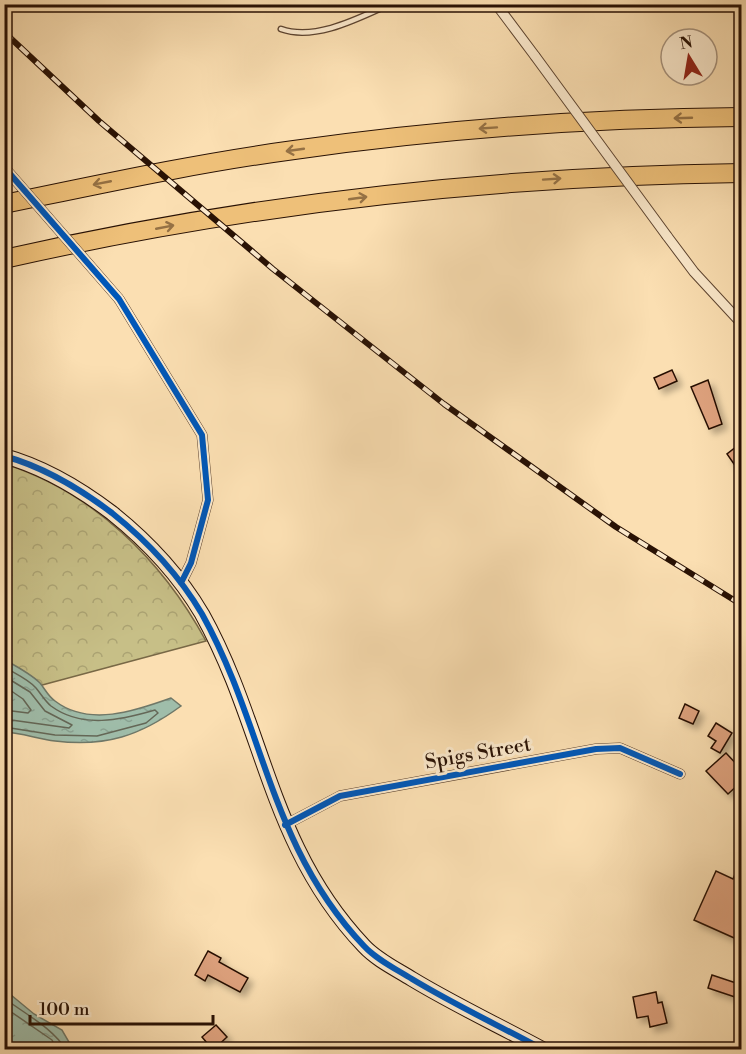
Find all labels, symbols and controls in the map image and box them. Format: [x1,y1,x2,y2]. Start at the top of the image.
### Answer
north arrow [659,27,719,87]
text: N [678,32,695,54]
one-way arrow [674,112,694,124]
one-way arrow [479,123,499,134]
one-way arrow [285,144,305,155]
one-way arrow [541,173,561,184]
one-way arrow [93,178,113,189]
one-way arrow [347,192,367,203]
one-way arrow [155,221,174,232]
street label: Spigs Street [423,732,533,776]
scale bar [30,988,213,1026]
text: 100 m [39,998,90,1021]

